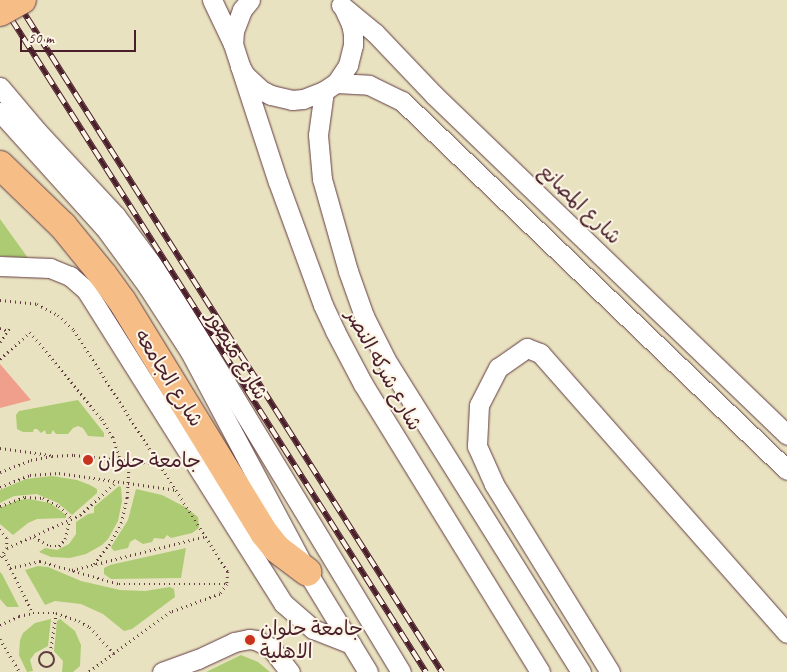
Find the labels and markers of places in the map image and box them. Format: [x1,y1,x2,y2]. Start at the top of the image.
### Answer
place label: جامعة حلوان [98,448,201,472]
marker: جامعة حلوان [82,454,94,466]
place label: جامعة حلوان الاهلية [260,616,363,663]
marker: جامعة حلوان الاهلية [244,634,256,646]

